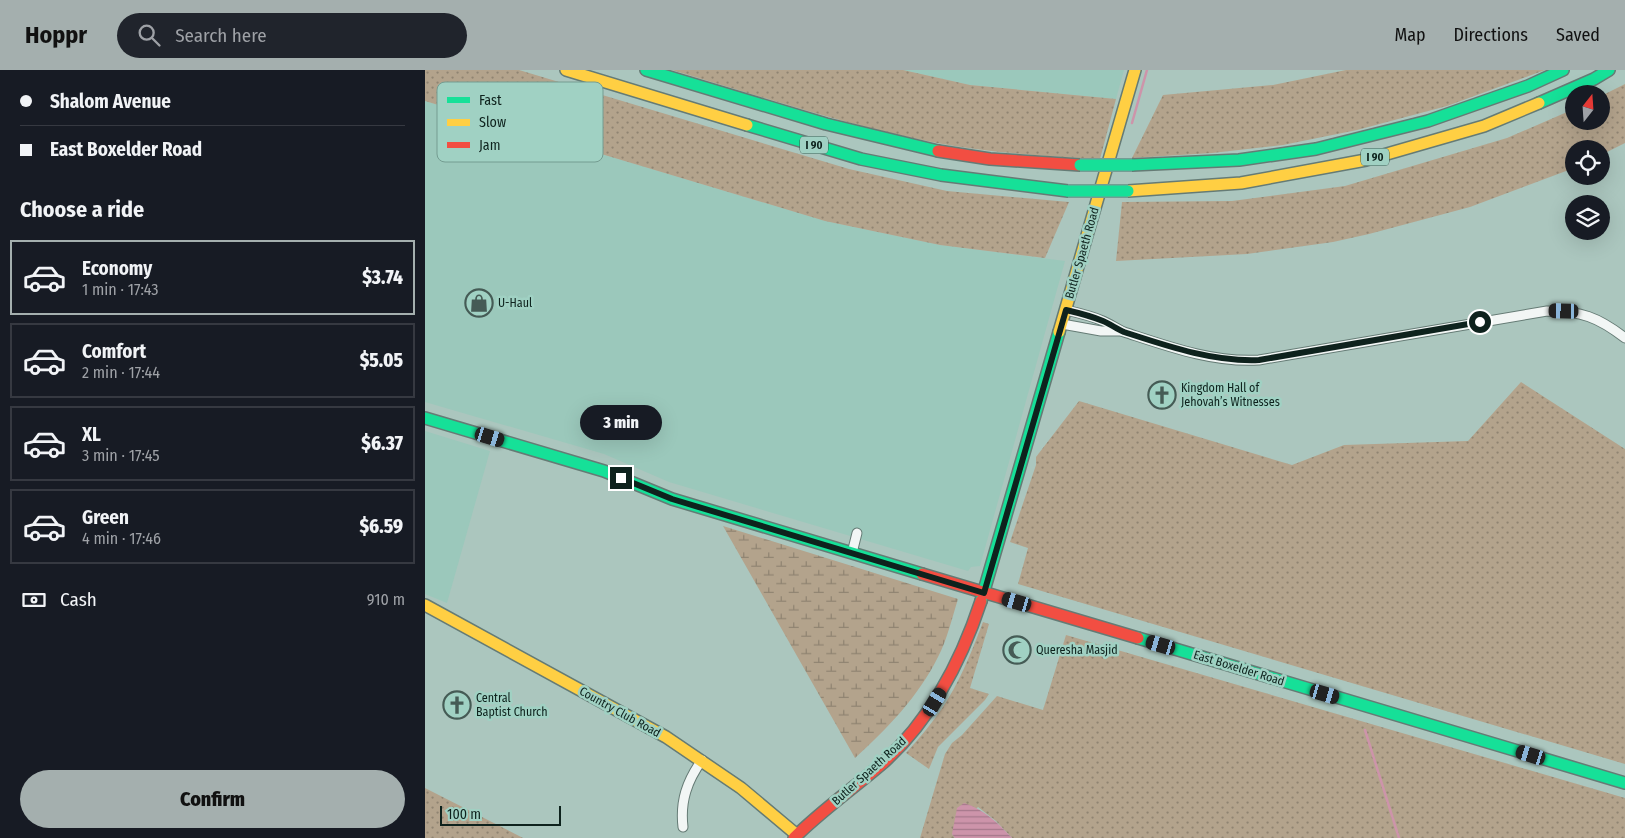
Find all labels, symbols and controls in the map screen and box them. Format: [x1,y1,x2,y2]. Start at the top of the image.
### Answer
search box [117,13,467,58]
text: Hoppr [25,21,87,49]
icon: search [135,21,163,49]
text: Search here [175,24,267,47]
text: Map [1394,24,1426,46]
text: Directions [1454,24,1528,46]
text: Saved [1556,24,1600,46]
legend [437,82,603,162]
north arrow [1565,85,1610,130]
map controls [1565,85,1610,240]
text: Shalom Avenue [50,90,171,113]
text: Fast [479,92,502,109]
text: Slow [479,114,506,131]
road number: I 90 [800,136,828,154]
text: Jam [479,137,500,154]
text: East Boxelder Road [50,138,202,161]
button: locate [1565,140,1610,185]
road number: I 90 [1361,148,1389,165]
button: layers [1565,195,1610,240]
text: Choose a ride [20,196,144,223]
street label: Butler Spaeth Road [1062,206,1102,300]
icon: car [22,255,67,300]
text: Economy [82,257,152,280]
text: $3.74 [362,266,403,289]
text: 1 min · 17:43 [82,280,158,299]
shop icon: U-Haul [464,288,494,318]
place label: U-Haul [498,296,532,310]
car [1548,303,1579,319]
route start [1469,311,1491,333]
icon: car [22,338,67,383]
text: Comfort [82,340,146,363]
text: $5.05 [360,349,403,372]
text: 2 min · 17:44 [82,363,160,382]
church icon: Kingdom Hall of Jehovah’s Witnesses [1147,380,1177,410]
place label: Kingdom Hall of Jehovah’s Witnesses [1181,381,1280,409]
callout: 3 min [580,406,662,440]
text: 3 min [603,413,639,432]
icon: car [22,421,67,466]
text: XL [82,423,101,446]
car [473,425,506,449]
text: $6.37 [361,432,403,455]
text: 3 min · 17:45 [82,446,160,465]
route end [610,467,632,489]
icon: car [22,504,67,549]
text: Green [82,506,129,529]
text: $6.59 [359,515,403,538]
text: 4 min · 17:46 [82,529,161,548]
icon: cash [20,586,48,614]
text: Cash [60,588,97,611]
text: 910 m [367,590,405,609]
car [1000,591,1033,613]
car [1144,634,1177,656]
mosque icon: Queresha Masjid [1002,635,1032,665]
place label: Queresha Masjid [1036,643,1118,657]
street label: East Boxelder Road [1192,648,1286,688]
car [1308,683,1341,705]
street label: Country Club Road [577,684,663,740]
car [920,685,949,719]
church icon: Central Baptist Church [442,690,472,720]
place label: Central Baptist Church [476,691,548,719]
street label: Butler Spaeth Road [829,734,909,808]
car [1514,743,1547,767]
button: Confirm [20,770,405,828]
scale bar [440,803,561,826]
text: 100 m [447,806,481,823]

